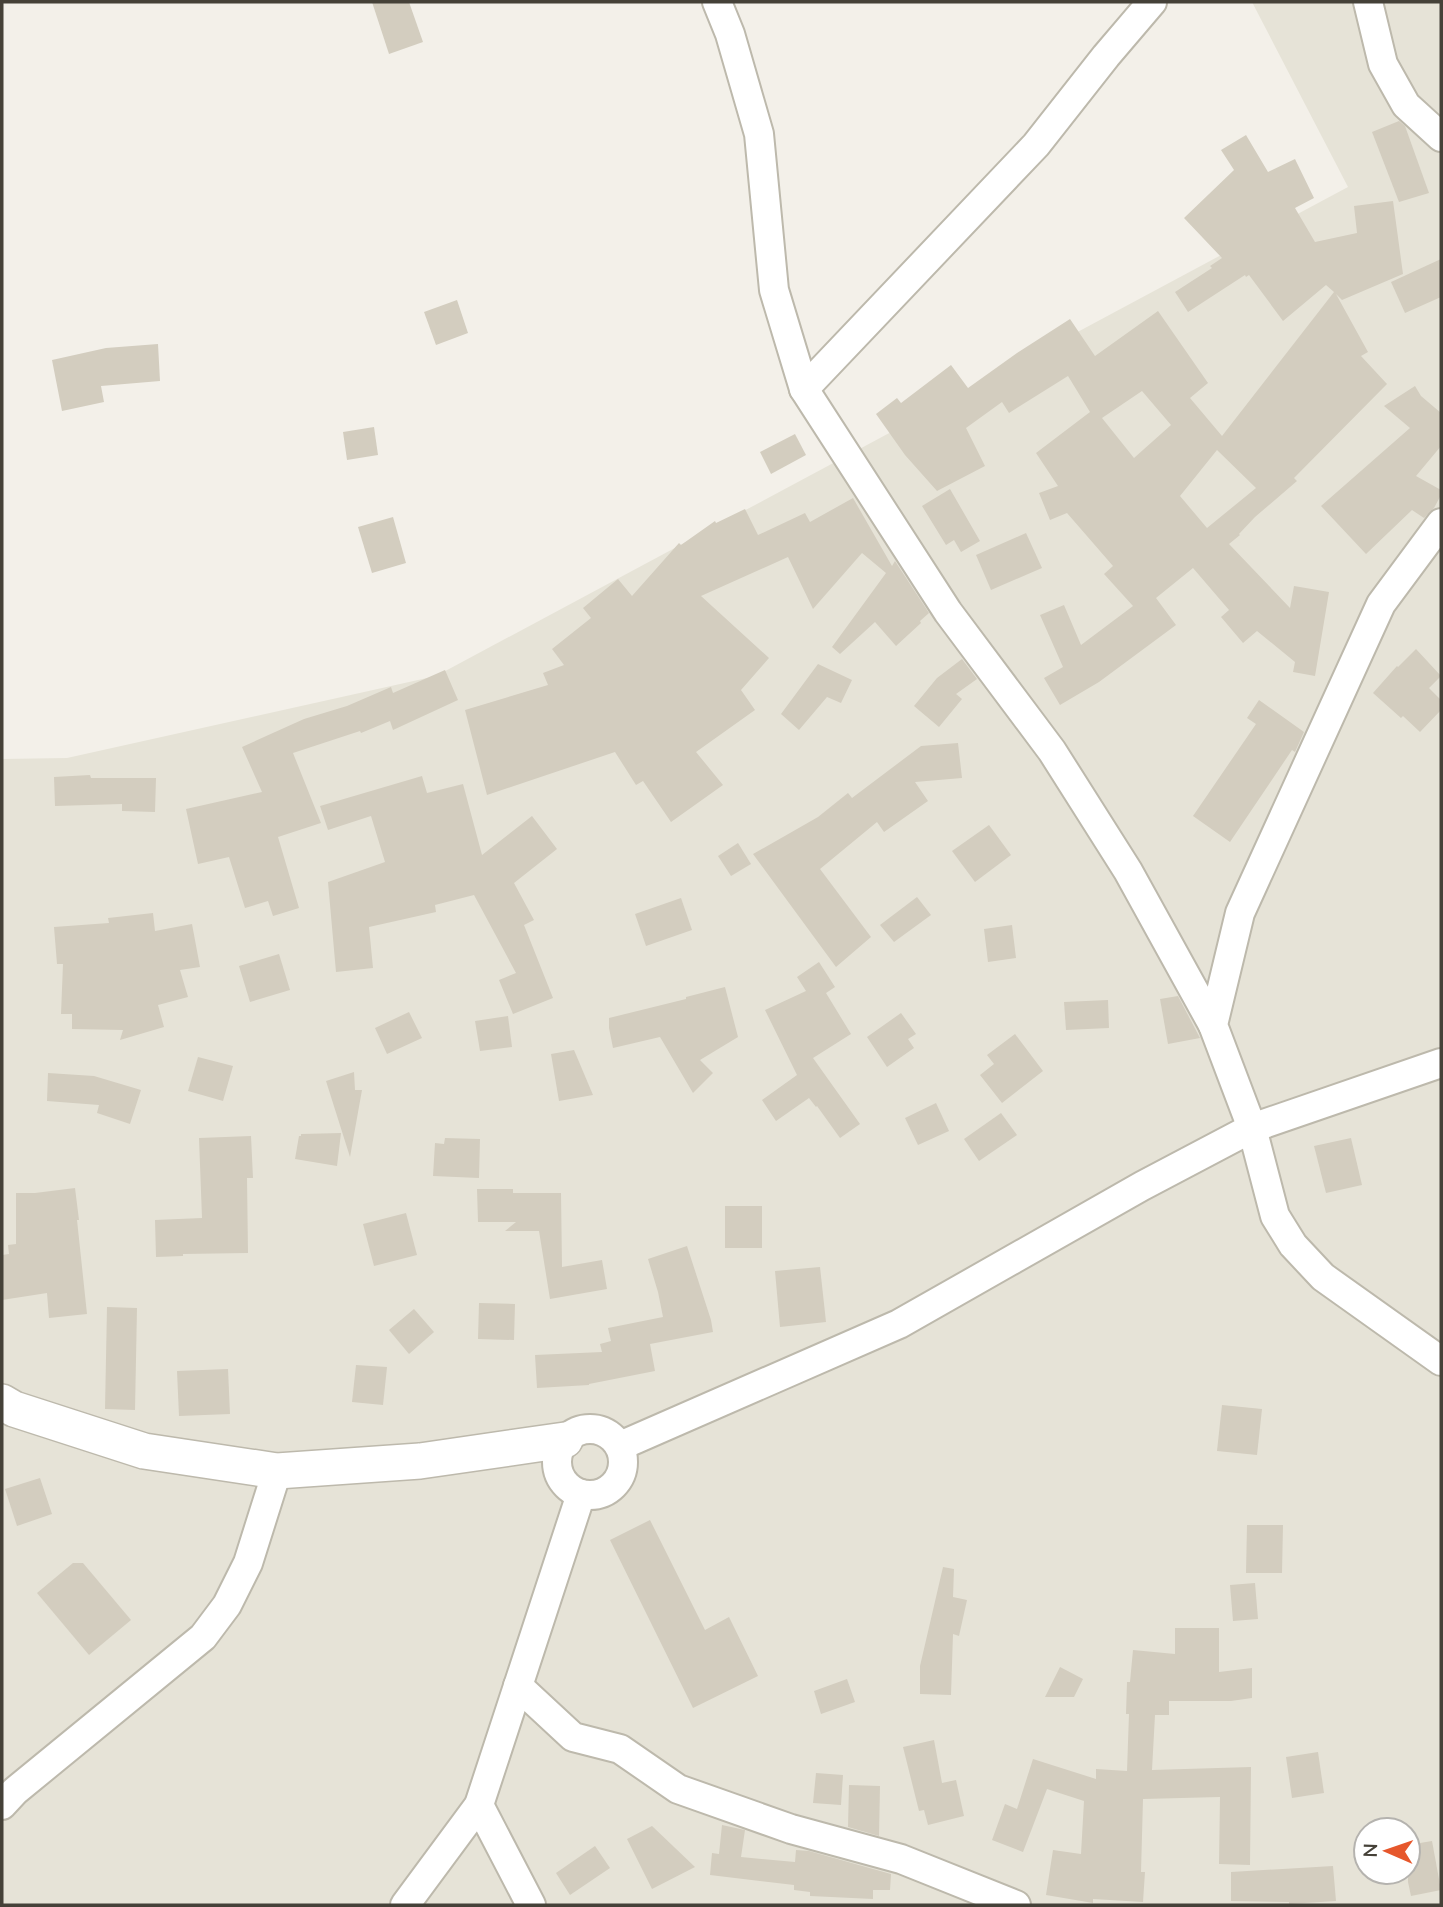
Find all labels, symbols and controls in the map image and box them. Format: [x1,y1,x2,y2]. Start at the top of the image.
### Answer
north arrow [1352,1816,1422,1886]
text: N [1358,1843,1382,1858]

